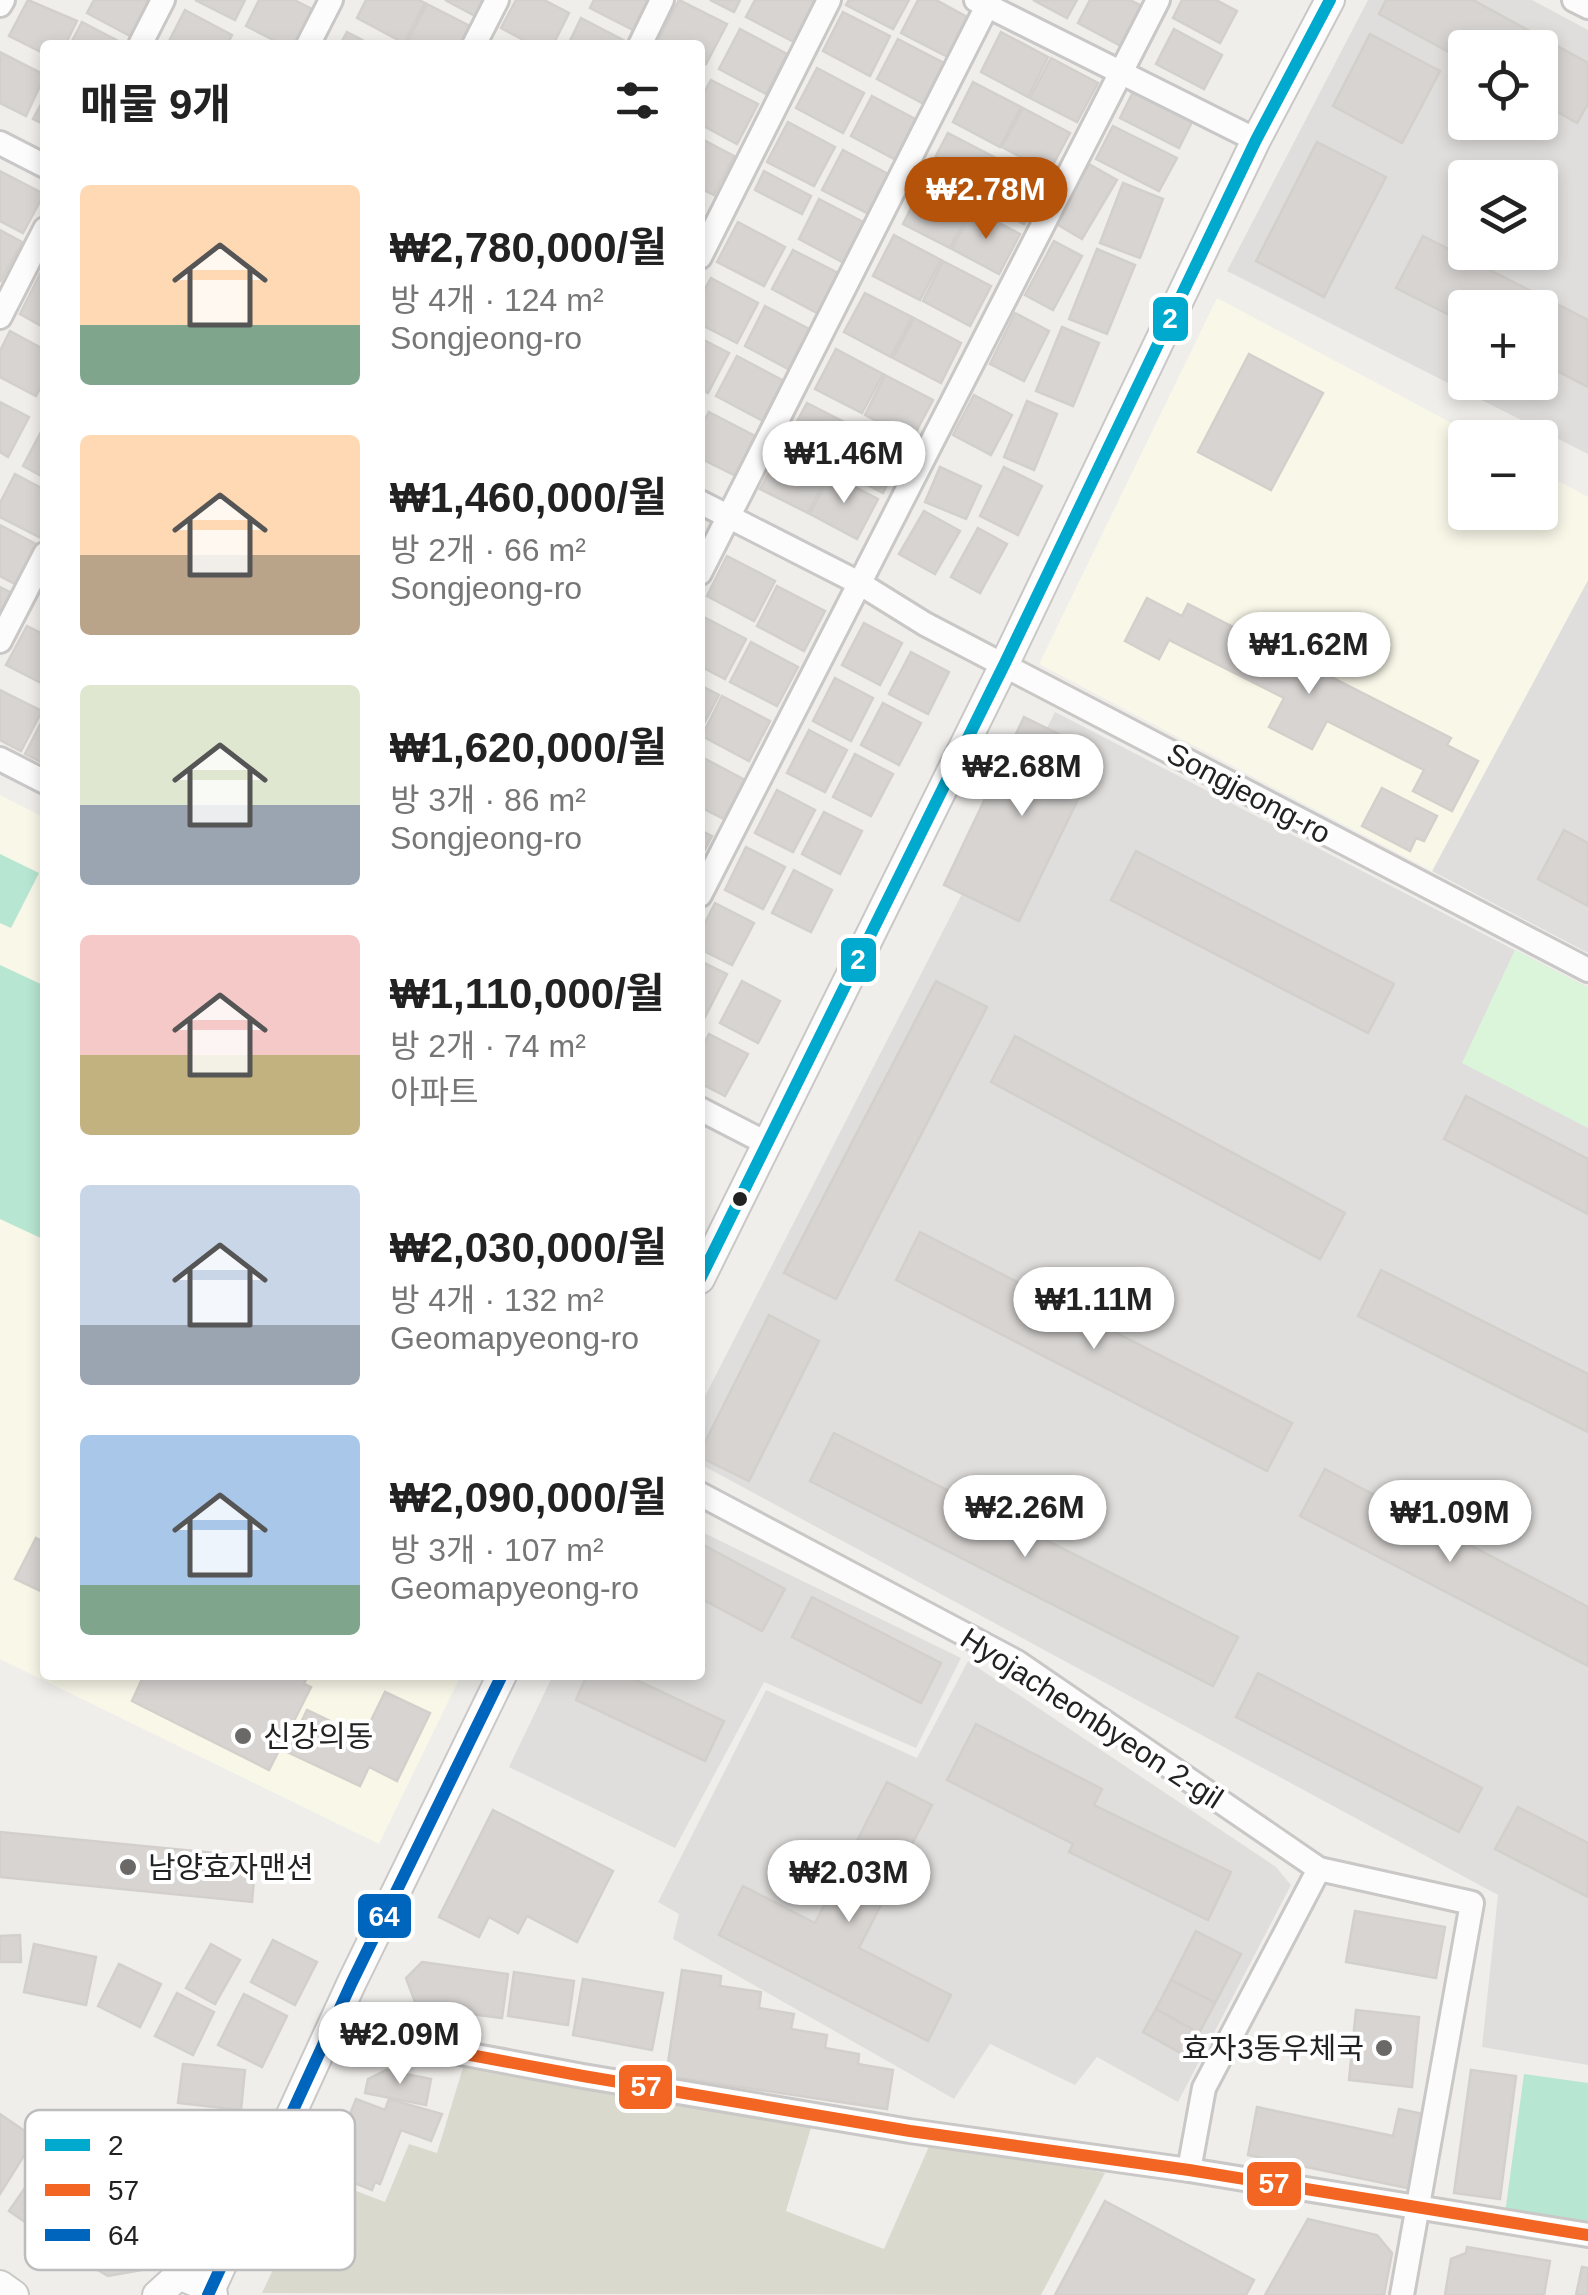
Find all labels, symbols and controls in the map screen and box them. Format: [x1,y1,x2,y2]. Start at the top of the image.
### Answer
map controls [1448,30,1558,530]
button: locate [1448,30,1558,140]
icon: filters [610,73,665,128]
text: 매물 9개 [80,81,231,128]
pin: ₩2.78M [905,157,1067,242]
button: layers [1448,160,1558,270]
text: ₩2.78M [926,171,1046,207]
text: ₩2,780,000/월 [390,224,667,271]
icon: home [160,225,280,345]
text: 방 4개 · 124 m² [390,282,604,318]
button: + [1448,290,1558,400]
line badge: 2 [1151,295,1190,343]
text: 2 [1162,303,1178,334]
text: Songjeong-ro [390,320,582,356]
button: − [1448,420,1558,530]
pin: ₩1.46M [763,421,925,506]
text: ₩1.46M [784,435,904,471]
text: ₩1,460,000/월 [390,474,667,521]
icon: home [160,475,280,595]
text: 방 2개 · 66 m² [390,532,586,568]
text: Songjeong-ro [390,570,582,606]
pin: ₩1.62M [1228,612,1390,697]
text: ₩1.62M [1249,626,1369,662]
text: ₩1,620,000/월 [390,724,667,771]
icon: home [160,725,280,845]
pin: ₩2.68M [941,734,1103,819]
street label: Songjeong-ro [1162,736,1336,850]
text: ₩2.68M [962,748,1082,784]
text: 방 3개 · 86 m² [390,782,586,818]
text: Songjeong-ro [390,820,582,856]
line badge: 2 [839,936,878,984]
text: 2 [850,944,866,975]
text: ₩1,110,000/월 [390,970,664,1017]
icon: home [160,975,280,1095]
text: 방 2개 · 74 m² [390,1028,586,1064]
text: 아파트 [390,1074,478,1110]
unlabelled marker [730,1189,750,1209]
text: ₩2,030,000/월 [390,1224,667,1271]
icon: home [160,1225,280,1345]
pin: ₩1.11M [1013,1267,1175,1352]
text: ₩1.11M [1035,1281,1153,1317]
text: 방 4개 · 132 m² [390,1282,604,1318]
text: Geomapyeong-ro [390,1320,639,1356]
text: ₩2,090,000/월 [390,1474,667,1521]
icon: home [160,1475,280,1595]
pin: ₩2.26M [944,1475,1106,1560]
pin: ₩1.09M [1369,1480,1531,1565]
text: ₩2.26M [965,1489,1085,1525]
text: ₩1.09M [1390,1494,1510,1530]
text: 방 3개 · 107 m² [390,1532,604,1568]
text: Geomapyeong-ro [390,1570,639,1606]
street label: Hyojacheonbyeon 2-gil [955,1621,1229,1815]
place label: 신강의동 [263,1720,373,1753]
marker: 신강의동 [232,1725,254,1747]
pin: ₩2.03M [768,1840,930,1925]
place label: 남양효자맨션 [148,1851,314,1884]
text: ₩2.03M [789,1854,909,1890]
marker: 남양효자맨션 [117,1856,139,1878]
line badge: 64 [356,1892,413,1940]
text: 64 [368,1901,400,1932]
pin: ₩2.09M [319,2002,481,2087]
text: ₩2.09M [340,2016,460,2052]
place label: 효자3동우체국 [1182,2032,1364,2065]
marker: 효자3동우체국 [1373,2037,1395,2059]
line badge: 57 [617,2063,674,2111]
text: 57 [630,2071,662,2102]
legend [25,2110,355,2270]
text: 2 [108,2130,124,2161]
line badge: 57 [1245,2160,1303,2208]
text: 57 [1258,2168,1290,2199]
text: 57 [108,2175,139,2206]
text: 64 [108,2220,139,2251]

